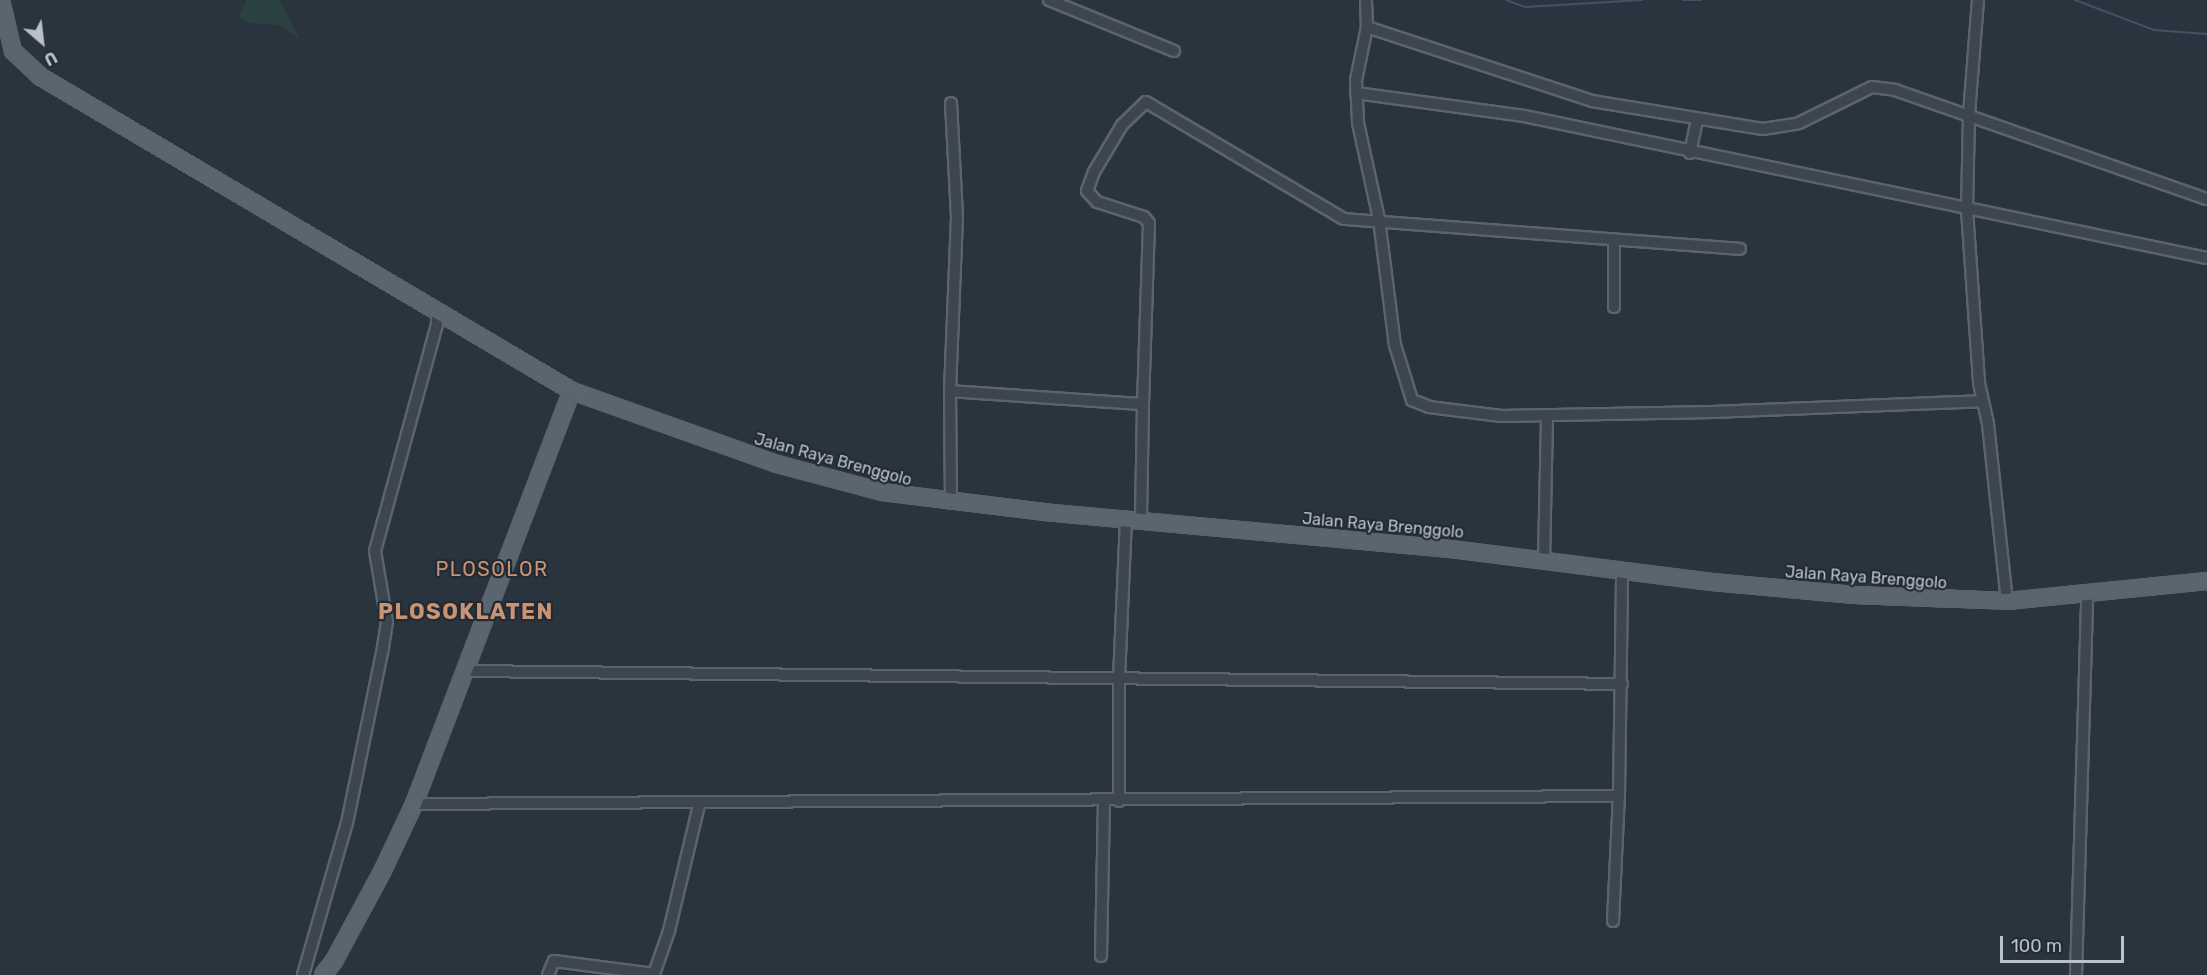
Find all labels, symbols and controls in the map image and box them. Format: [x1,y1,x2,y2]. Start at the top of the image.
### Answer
north arrow [12,12,72,72]
text: U [41,47,60,69]
street label: Jalan Raya Brenggolo [752,430,914,490]
street label: Jalan Raya Brenggolo [1301,509,1465,543]
district label: PLOSOLOR [435,557,549,581]
street label: Jalan Raya Brenggolo [1784,563,1948,593]
district label: PLOSOKLATEN [378,599,554,625]
scale bar [2003,924,2128,962]
text: 100 m [2011,935,2062,957]

